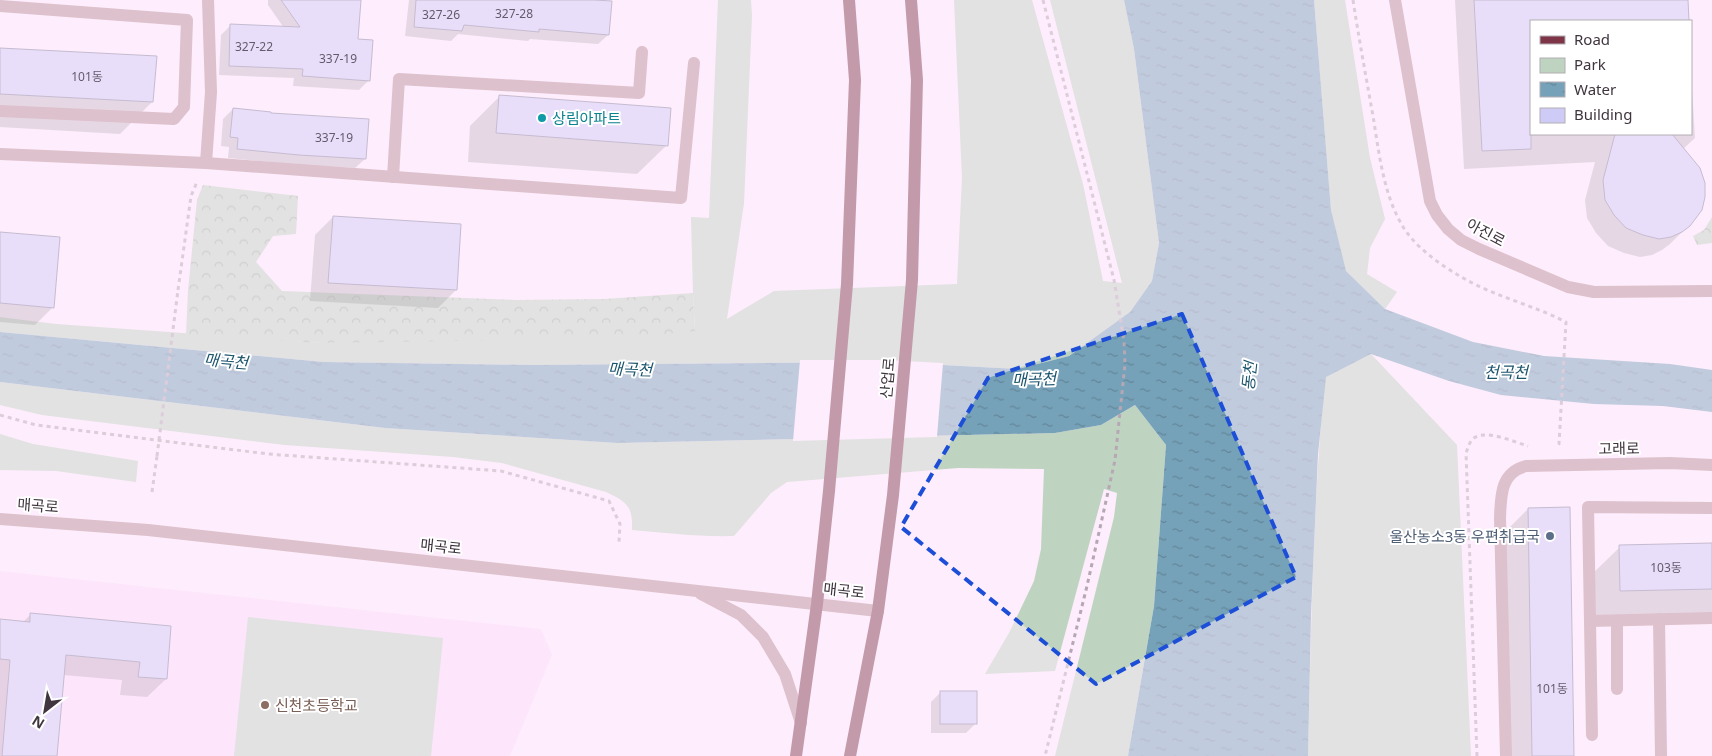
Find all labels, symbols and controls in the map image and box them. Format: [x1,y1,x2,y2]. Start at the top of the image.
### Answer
house number: 327-28 [495,5,533,22]
house number: 327-26 [422,6,460,23]
legend [1530,20,1692,135]
text: Road [1574,29,1610,49]
house number: 327-22 [235,38,273,55]
house number: 337-19 [319,50,357,67]
text: Park [1574,54,1606,74]
house number: 101동 [71,68,103,85]
text: Water [1574,79,1616,99]
text: Building [1574,104,1632,124]
place label: 상림아파트 [552,108,621,128]
marker: 상림아파트 [536,112,548,124]
house number: 337-19 [315,129,353,146]
street label: 아진로 [1463,213,1509,251]
water label: 매곡천 [203,348,251,374]
water label: 매곡천 [608,357,655,381]
street label: 산업로 [875,357,899,399]
water label: 동천 [1237,358,1262,392]
water label: 천곡천 [1484,361,1530,383]
water label: 매곡천 [1012,367,1059,391]
street label: 고래로 [1598,438,1640,458]
street label: 매곡로 [17,494,59,516]
place label: 울산농소3동 우편취급국 [1390,526,1540,546]
marker: 울산농소3동 우편취급국 [1544,530,1556,542]
street label: 매곡로 [419,534,463,558]
house number: 103동 [1650,559,1682,576]
street label: 매곡로 [822,578,866,602]
house number: 101동 [1536,680,1568,697]
north arrow [20,686,70,736]
place label: 신천초등학교 [275,695,358,715]
marker: 신천초등학교 [259,699,271,711]
text: N [28,711,48,734]

